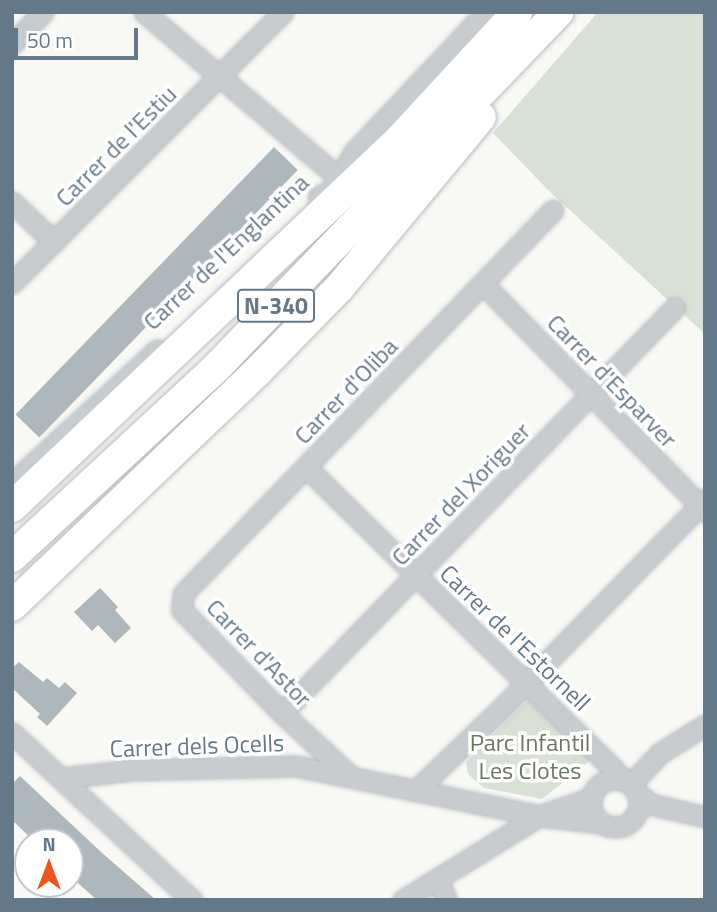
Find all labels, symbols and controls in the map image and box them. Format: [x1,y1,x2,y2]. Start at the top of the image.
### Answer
scale bar [18,14,142,58]
text: 50 m [27,24,73,56]
street label: Carrer de l'Estiu [50,80,182,212]
street label: Carrer de l'Englantina [137,168,315,336]
road number: N-340 [236,286,316,326]
street label: Carrer d'Esparver [541,308,683,454]
street label: Carrer d'Oliba [288,332,404,450]
street label: Carrer del Xoriguer [386,417,536,571]
street label: Carrer de l'Estornell [434,559,596,717]
street label: Carrer d'Astor [200,593,318,713]
street label: Carrer dels Ocells [109,729,285,763]
park label: Parc Infantil Les Clotes [470,729,590,785]
north arrow [14,828,84,898]
text: N [42,829,56,858]

